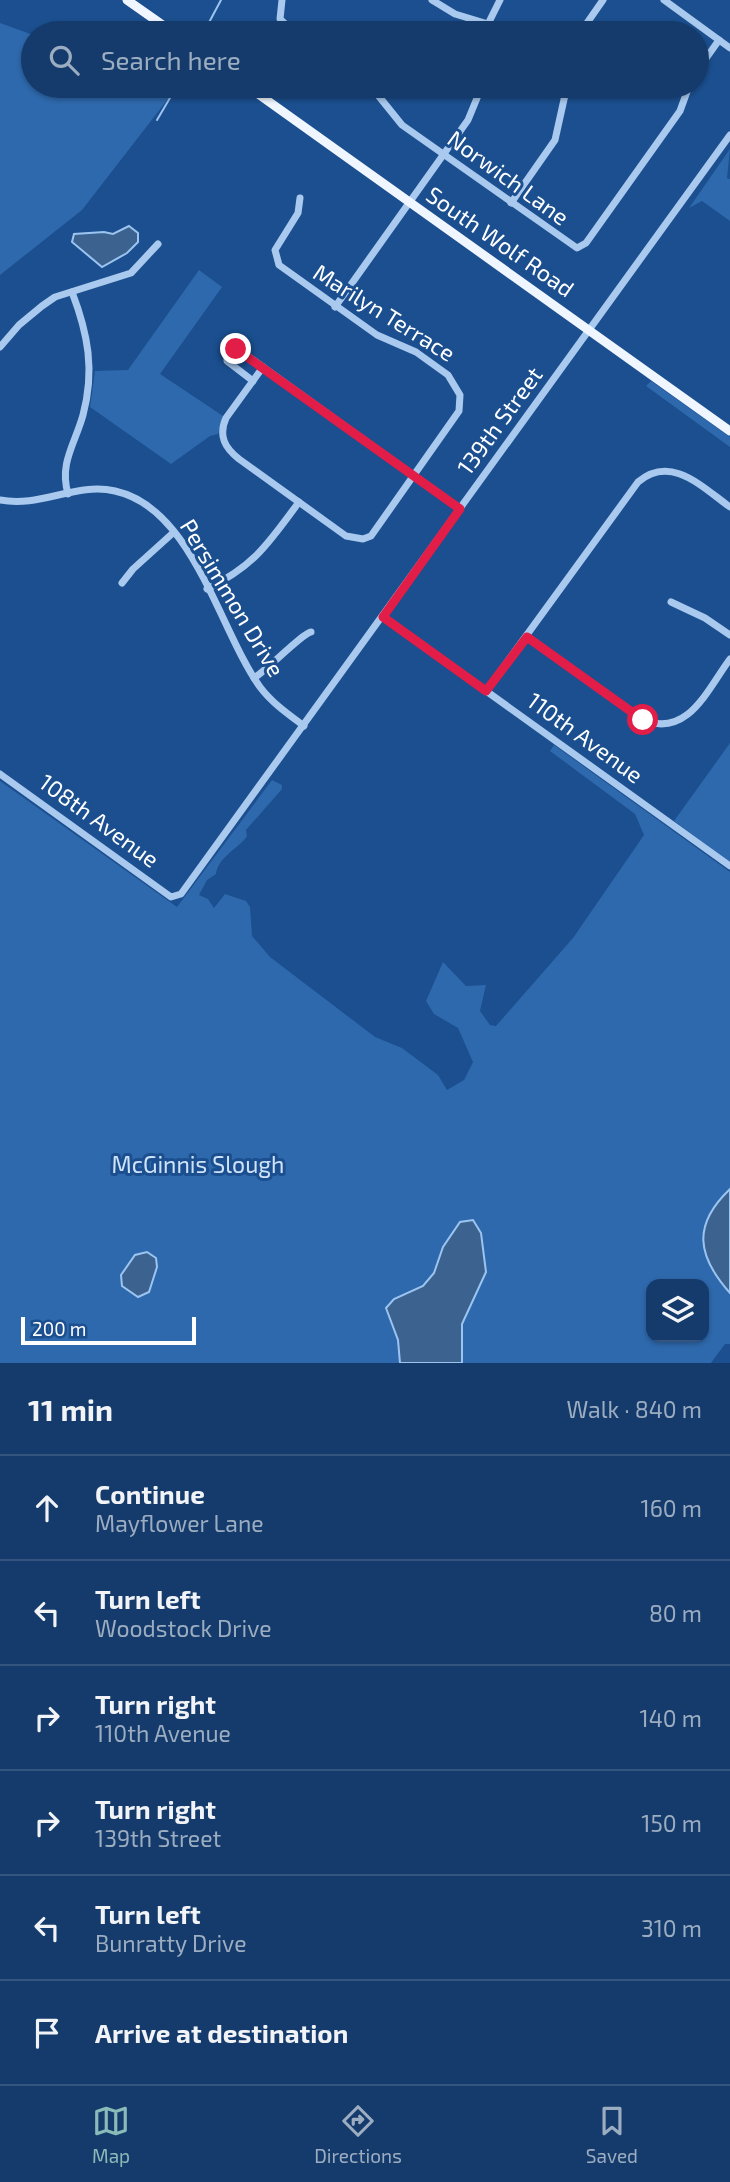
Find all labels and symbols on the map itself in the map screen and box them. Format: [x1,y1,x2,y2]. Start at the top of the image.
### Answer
street label: Norwich Lane [442,124,575,231]
street label: South Wolf Road [421,180,580,302]
street label: Marilyn Terrace [308,257,461,367]
route end [220,333,251,364]
street label: 139th Street [451,361,548,480]
street label: Persimmon Drive [175,514,291,681]
street label: 110th Avenue [522,686,649,788]
route start [627,704,658,735]
street label: 108th Avenue [34,767,165,873]
park label: McGinnis Slough [112,1150,284,1178]
scale bar [21,1314,196,1346]

